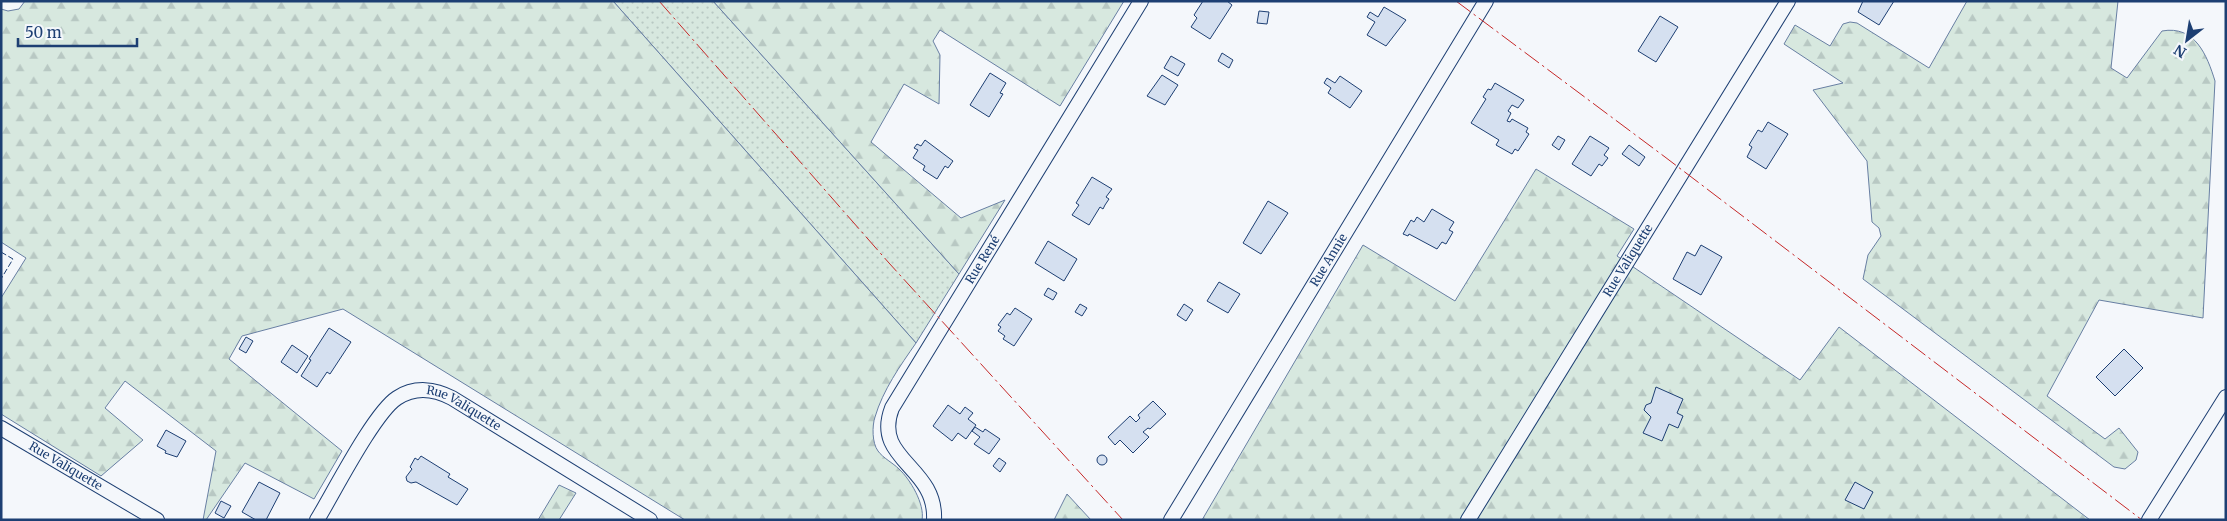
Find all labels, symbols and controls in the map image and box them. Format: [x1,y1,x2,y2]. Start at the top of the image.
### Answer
scale bar [18,15,136,47]
north arrow [2162,15,2212,65]
text: 50 m [25,23,62,42]
text: N [2171,41,2190,62]
street label: Rue Valiquette [1600,221,1656,299]
street label: Rue Annie [1306,231,1350,289]
street label: Rue René [962,233,1003,286]
street label: Rue Valiquette [426,382,504,433]
street label: Rue Valiquette [26,438,105,493]

